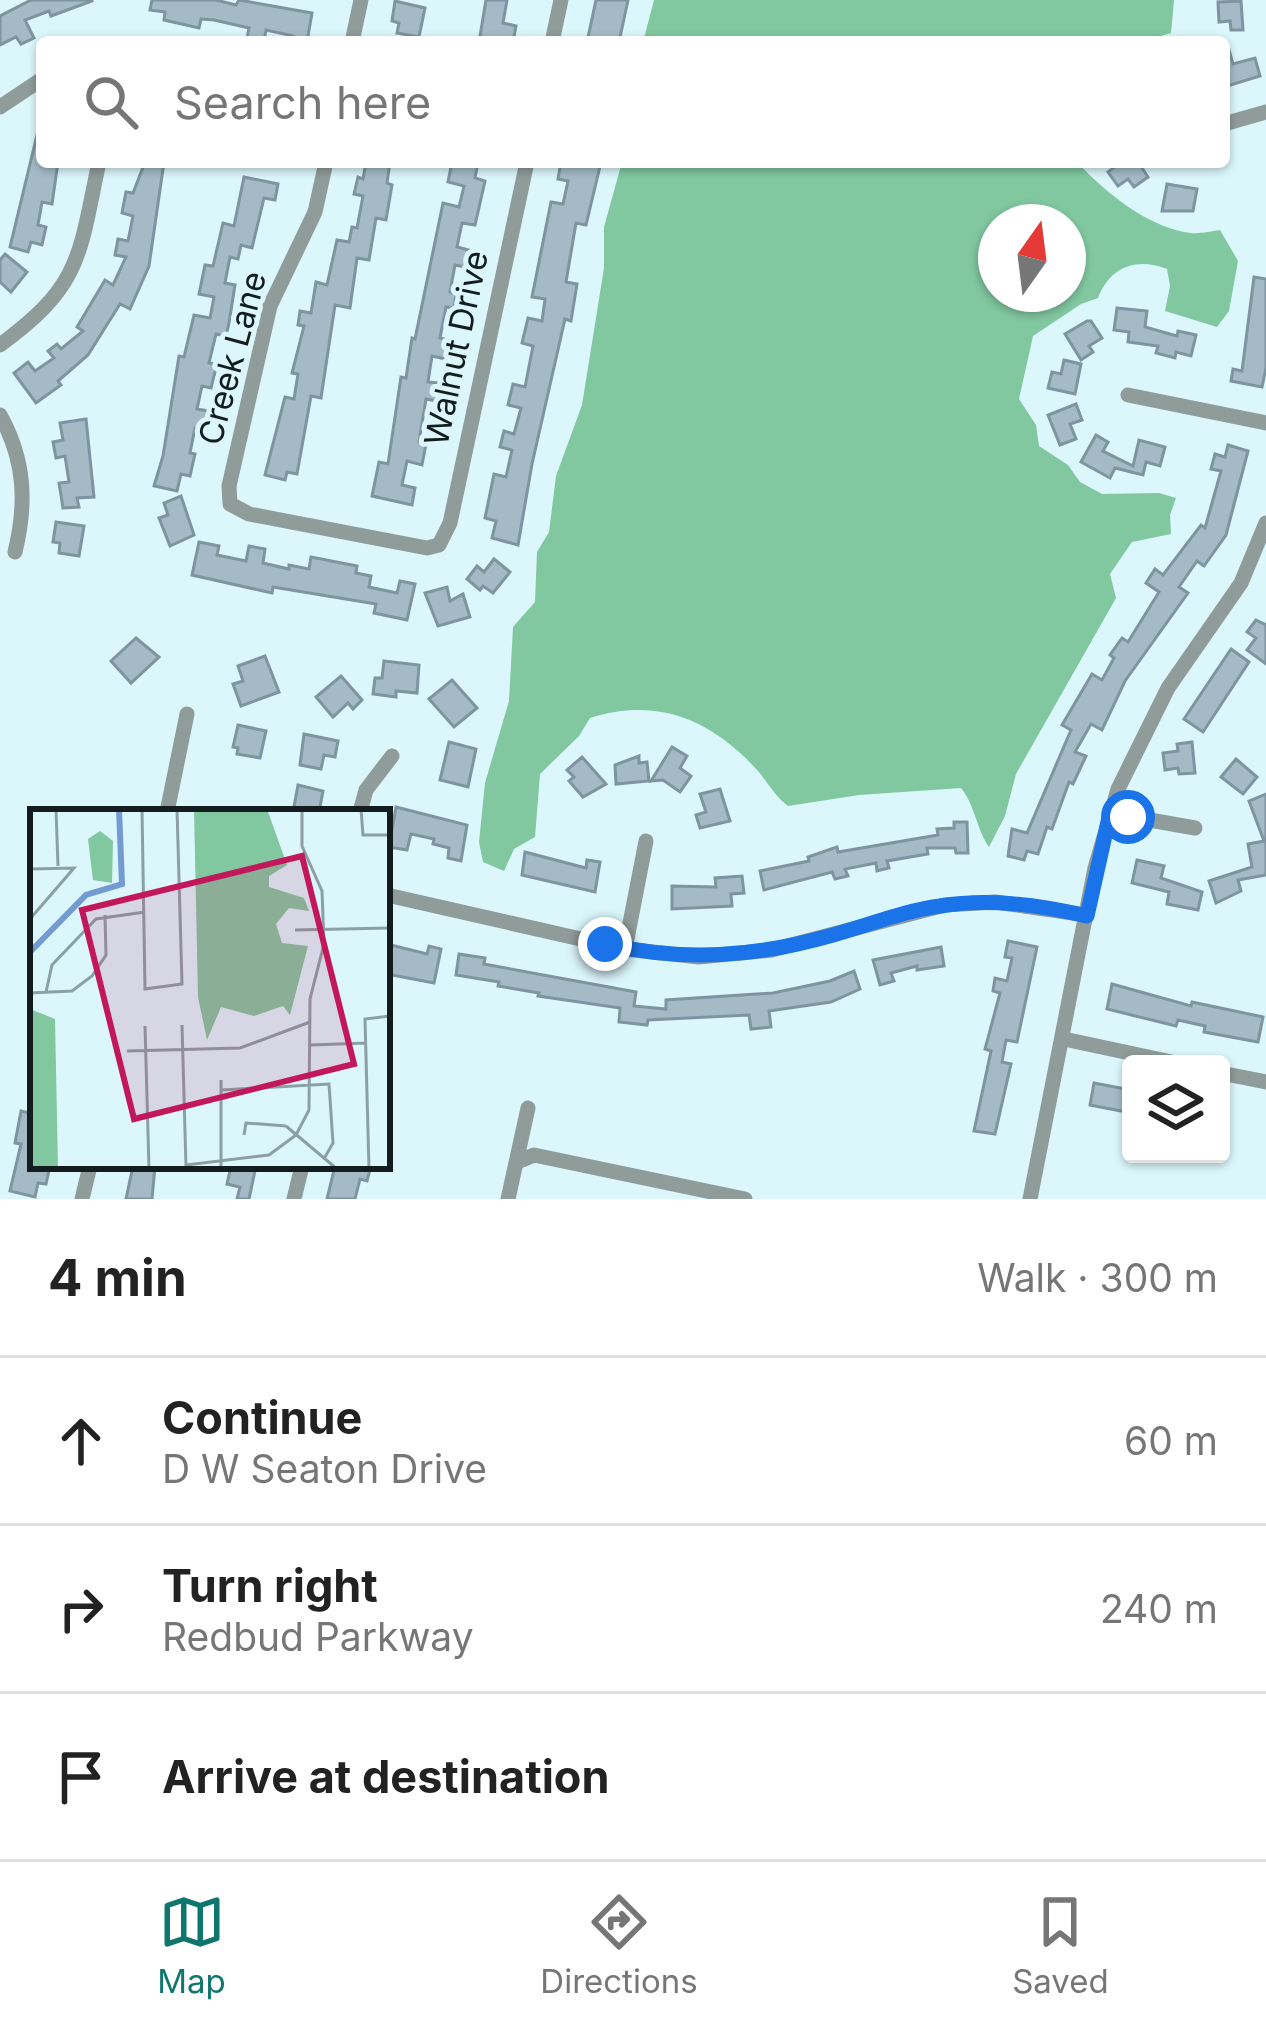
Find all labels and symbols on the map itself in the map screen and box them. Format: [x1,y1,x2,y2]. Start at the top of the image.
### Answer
north arrow [978,204,1086,312]
street label: Walnut Drive [416,247,496,449]
street label: Creek Lane [190,267,274,449]
route start [1101,790,1155,844]
inset map [30,809,390,1169]
route end [578,917,632,971]

